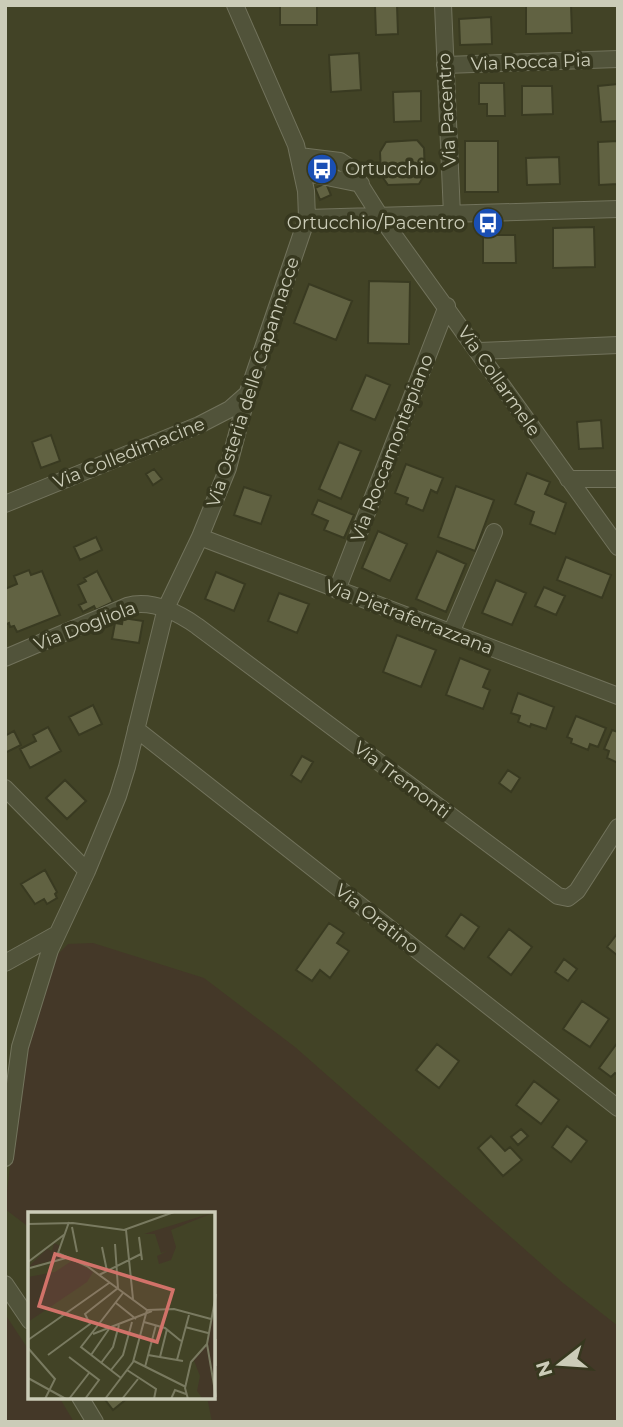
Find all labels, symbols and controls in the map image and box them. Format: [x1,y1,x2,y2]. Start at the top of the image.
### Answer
street label: Via Rocca Pia [470,49,592,75]
street label: Via Pacentro [433,52,461,168]
bus stop icon: Ortucchio [305,152,339,186]
place label: Ortucchio [345,158,435,180]
bus stop icon: Ortucchio/Pacentro [471,206,505,240]
place label: Ortucchio/Pacentro [287,212,465,234]
street label: Via Osteria delle Capannacce [202,254,304,510]
street label: Via Collarmele [453,322,545,440]
street label: Via Roccamontepiano [346,351,438,545]
street label: Via Colledimacine [50,413,208,493]
street label: Via Pietraferrazzana [322,575,496,659]
street label: Via Dogliola [31,596,139,656]
street label: Via Tremonti [349,737,455,823]
street label: Via Oratino [331,879,423,959]
inset map [28,1212,215,1399]
north arrow [525,1329,595,1399]
text: N [531,1358,557,1380]

